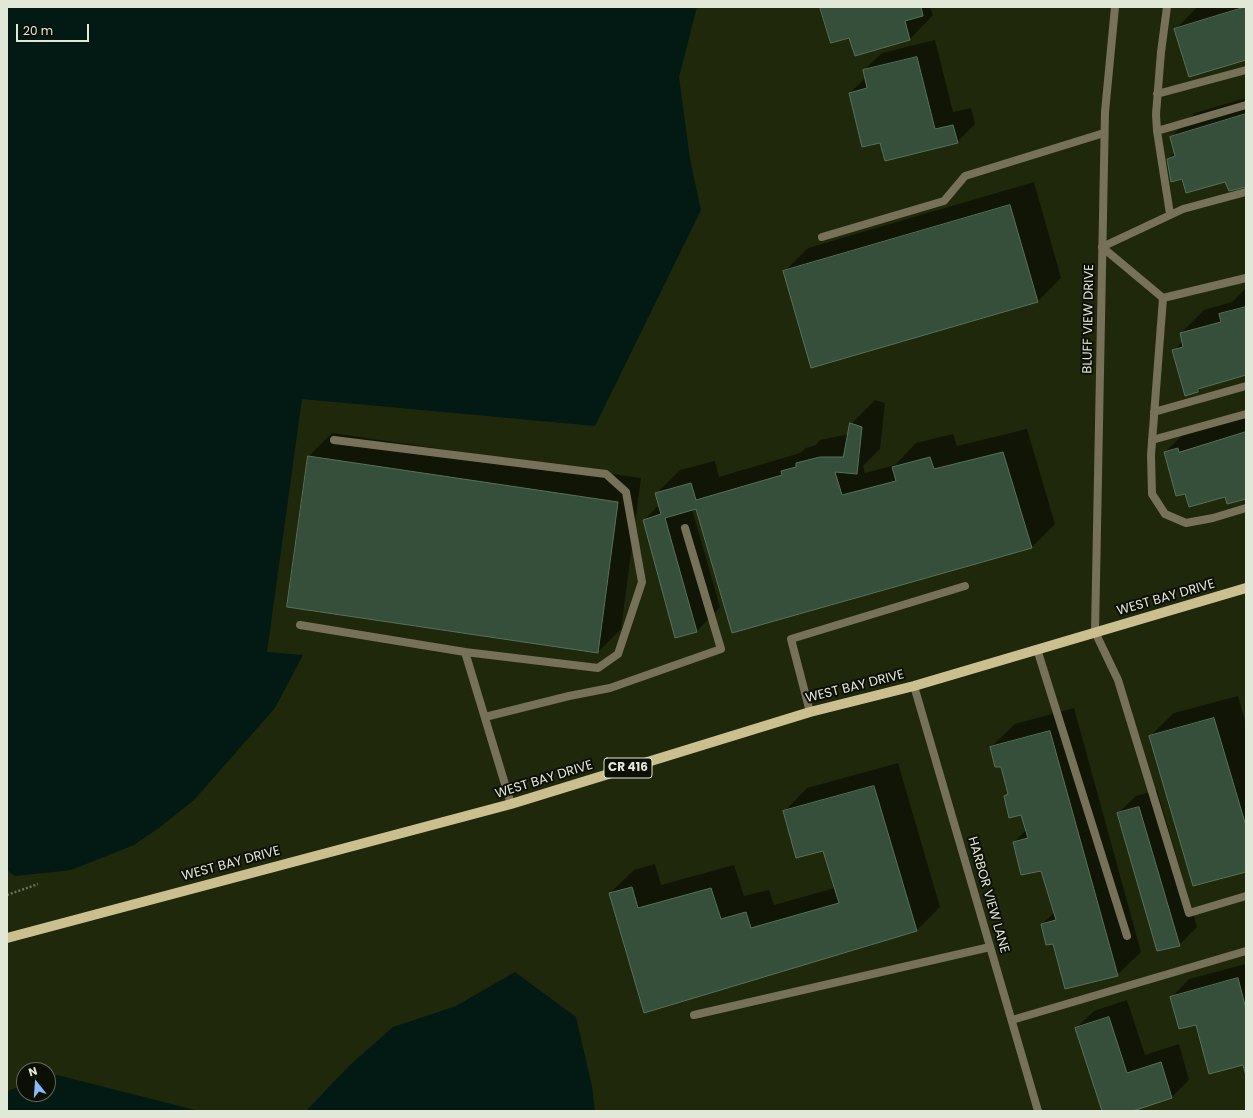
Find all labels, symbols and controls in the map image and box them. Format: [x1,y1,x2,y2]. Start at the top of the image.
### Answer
scale bar [18,16,91,42]
text: 20 m [23,22,53,39]
street label: BLUFF VIEW DRIVE [1080,264,1098,374]
street label: WEST BAY DRIVE [1115,577,1217,619]
street label: WEST BAY DRIVE [804,667,906,707]
street label: WEST BAY DRIVE [493,758,595,802]
road number: CR 416 [604,758,652,778]
street label: HARBOR VIEW LANE [964,835,1012,955]
street label: WEST BAY DRIVE [180,843,282,885]
north arrow [16,1062,56,1102]
text: N [26,1063,39,1080]

